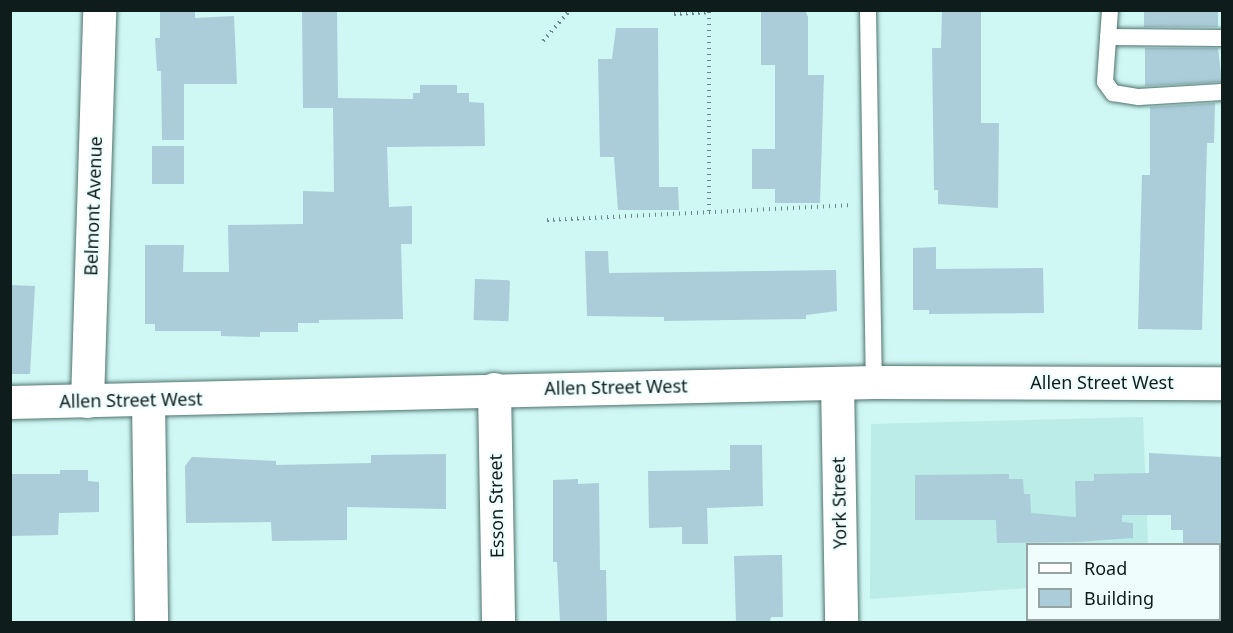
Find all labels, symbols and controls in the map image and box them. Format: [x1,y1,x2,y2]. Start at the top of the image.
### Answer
street label: Belmont Avenue [80,136,106,276]
street label: Allen Street West [1030,371,1174,393]
street label: Allen Street West [544,375,688,399]
street label: Allen Street West [59,388,203,412]
street label: Esson Street [484,454,508,558]
street label: York Street [827,457,851,549]
legend [1026,543,1221,621]
text: Road [1084,556,1127,580]
text: Building [1084,586,1154,610]

